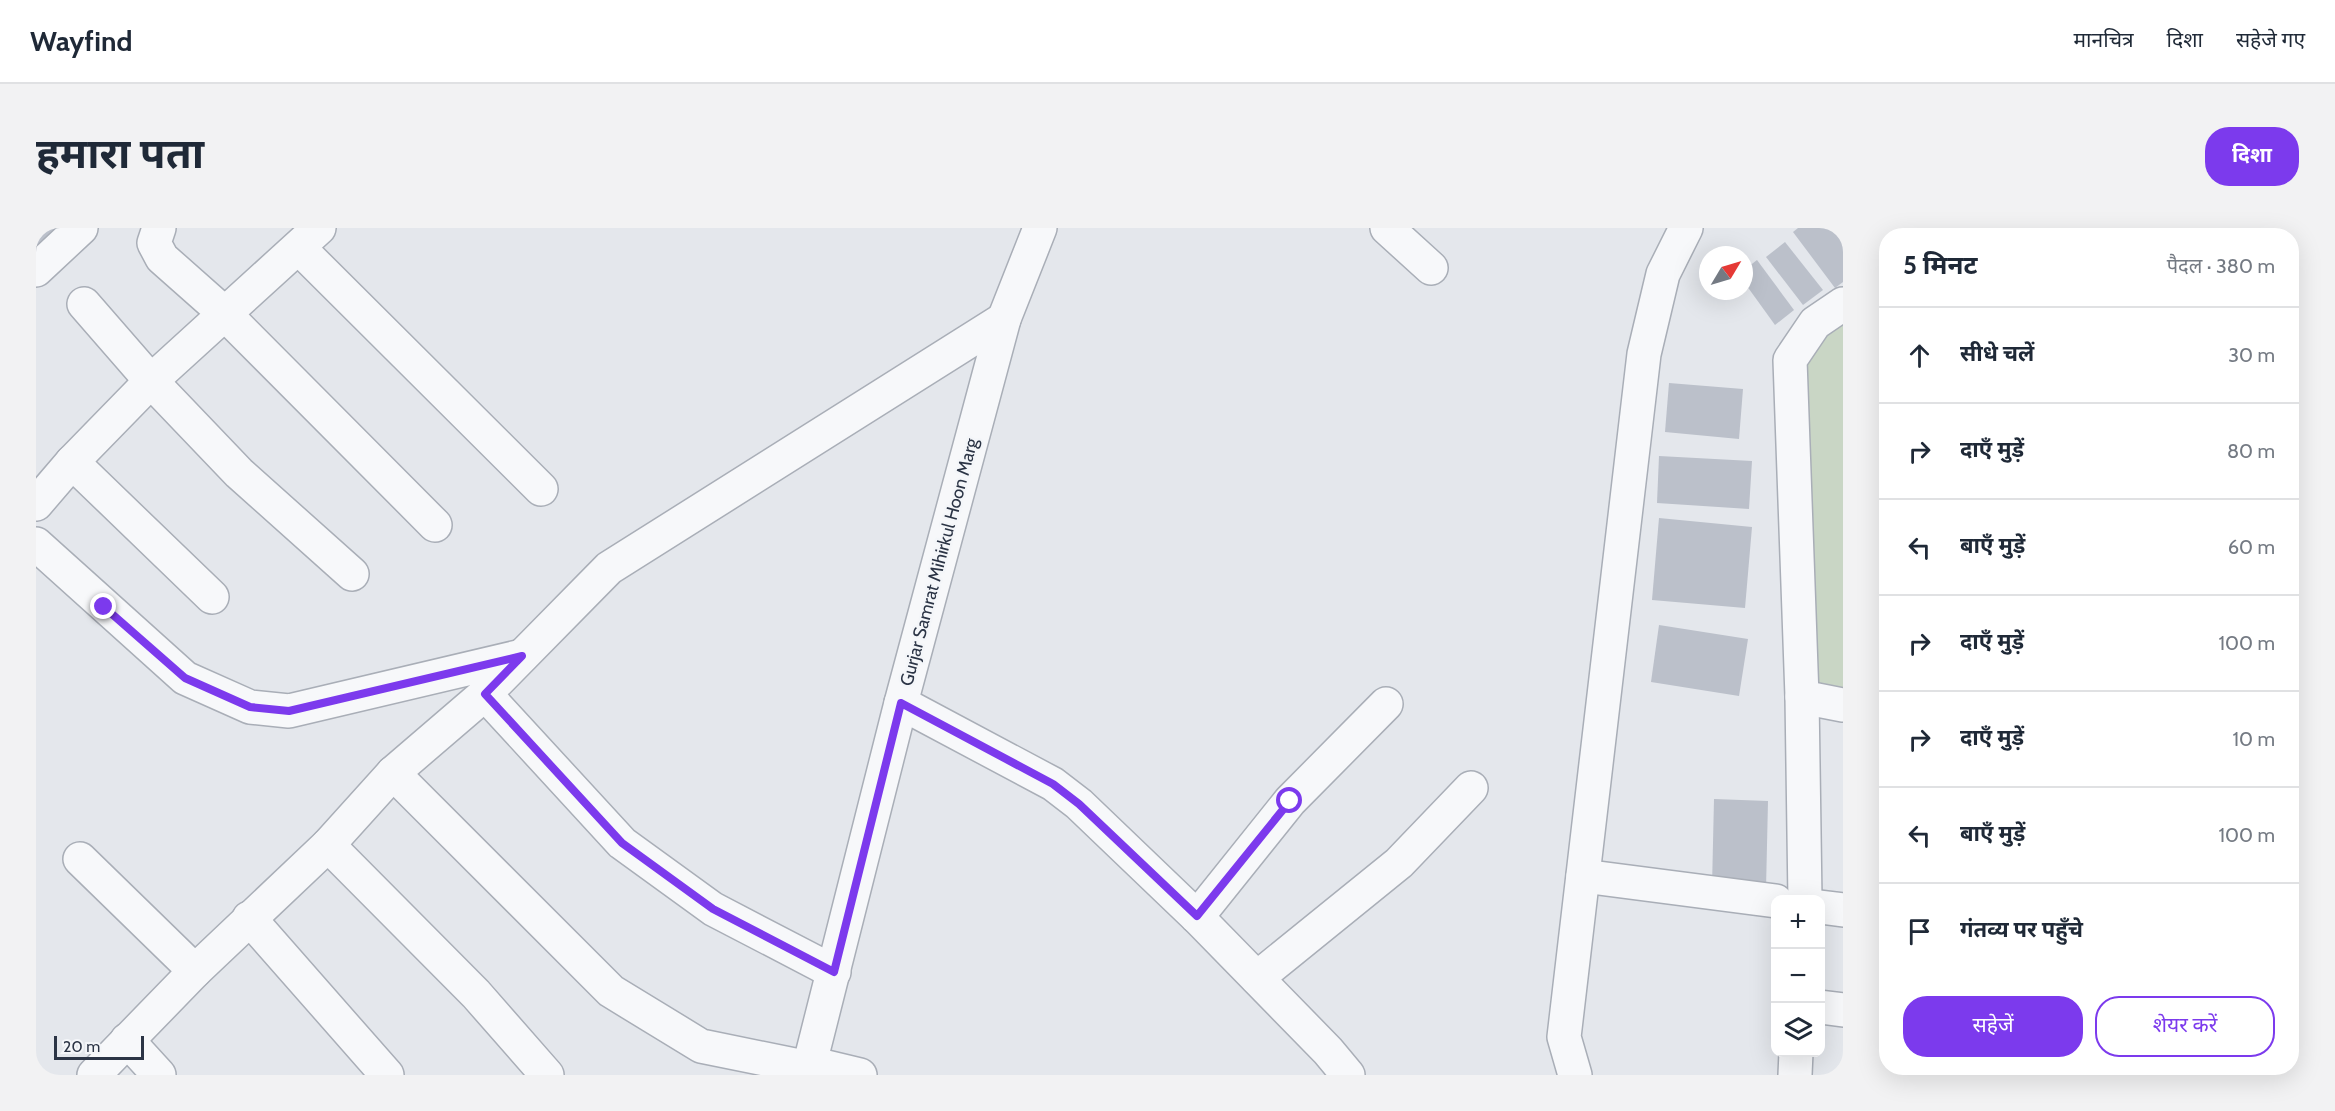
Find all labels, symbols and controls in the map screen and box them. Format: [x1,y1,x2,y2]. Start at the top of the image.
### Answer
text: Wayfind [30,24,132,58]
text: मानचित्र [2074,27,2134,52]
text: दिशा [2167,27,2203,52]
text: सहेजे गए [2236,27,2305,52]
text: हमारा पता [36,127,204,179]
button: दिशा [2205,127,2299,186]
north arrow [1699,246,1753,300]
text: 5 मिनट [1903,249,1977,281]
text: पैदल · 380 m [2167,254,2275,278]
icon: ahead [1903,339,1936,372]
text: सीधे चलें [1960,340,2034,367]
text: 30 m [2228,343,2275,367]
street label: Gurjar Samrat Mihirkul Hoon Marg [895,435,983,688]
icon: right [1903,435,1936,468]
text: दाएँ मुड़ें [1960,436,2024,463]
text: 80 m [2227,439,2275,463]
icon: left [1903,531,1936,564]
text: बाएँ मुड़ें [1960,532,2025,559]
text: 60 m [2228,535,2275,559]
route end [90,593,116,619]
icon: right [1903,627,1936,660]
text: दाएँ मुड़ें [1960,628,2024,655]
text: 100 m [2219,631,2275,655]
icon: right [1903,723,1936,756]
text: दाएँ मुड़ें [1960,724,2024,751]
text: 10 m [2232,727,2275,751]
route start [1276,787,1302,813]
icon: left [1903,819,1936,852]
text: बाएँ मुड़ें [1960,820,2025,847]
text: 100 m [2219,823,2275,847]
map controls [1771,895,1825,1057]
button: + [1771,895,1825,949]
icon: arrive [1903,915,1936,948]
text: गंतव्य पर पहुँचे [1960,916,2083,943]
button: − [1771,949,1825,1003]
button: सहेजें [1903,996,2083,1057]
button: शेयर करें [2095,996,2275,1057]
button: layers [1771,1003,1825,1057]
scale bar [54,1033,144,1060]
text: 20 m [63,1037,100,1056]

